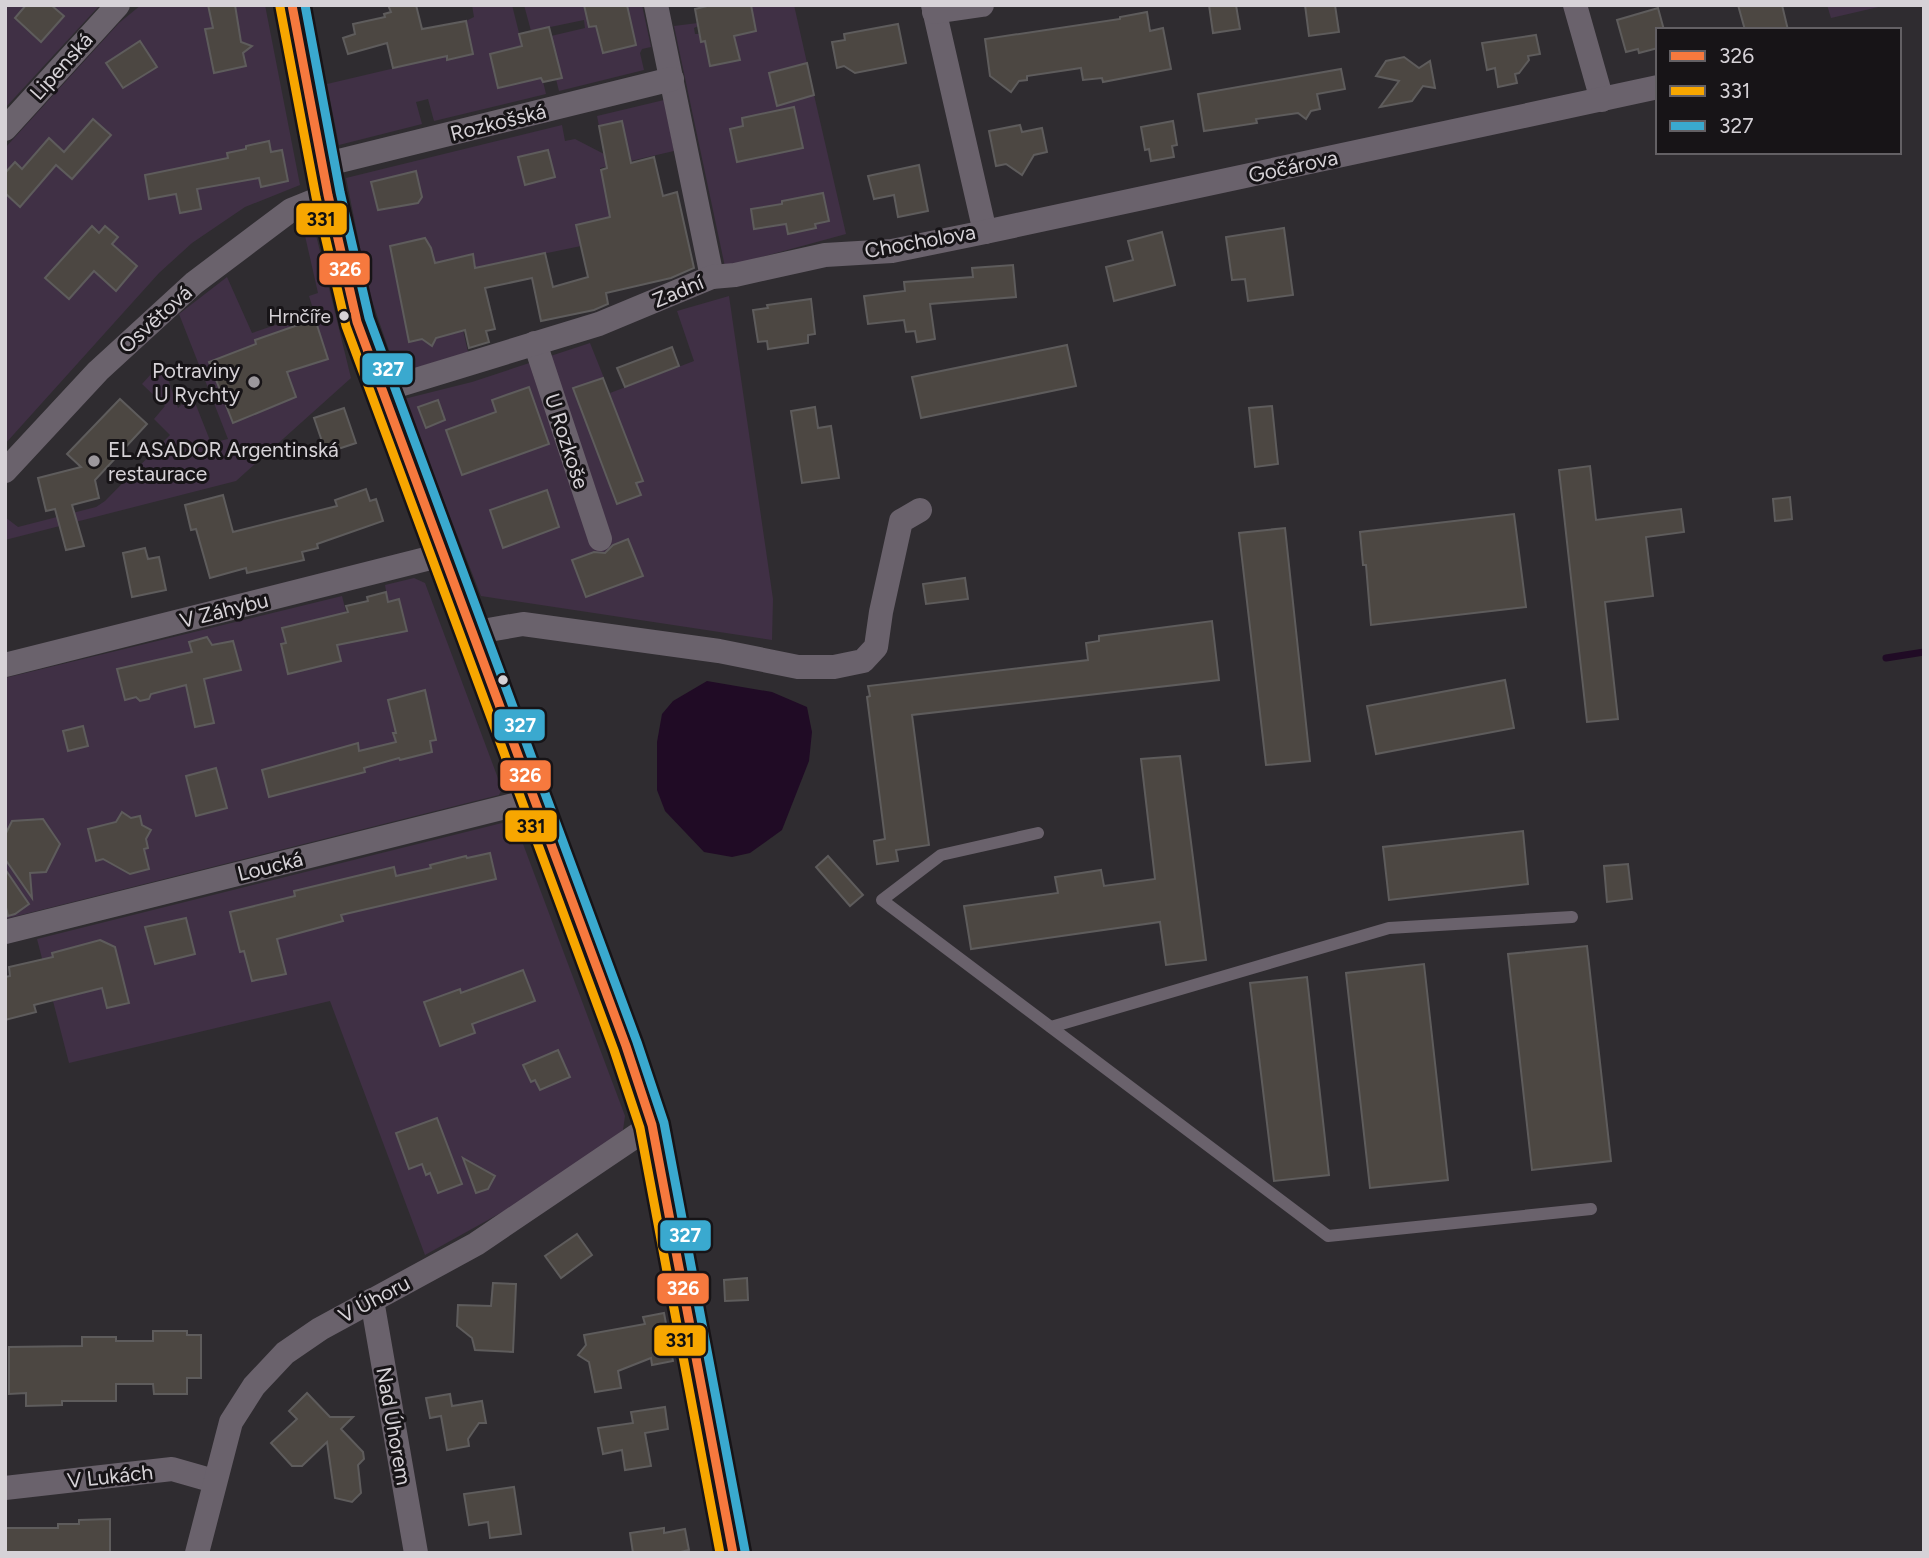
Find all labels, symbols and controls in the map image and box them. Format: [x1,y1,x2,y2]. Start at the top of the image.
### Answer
street label: Lipenská [24,27,98,105]
legend [1656,28,1901,154]
text: 326 [1719,43,1754,68]
text: 331 [1719,78,1751,103]
street label: Rozkošská [447,98,549,146]
text: 327 [1719,113,1753,138]
street label: Gočárova [1246,144,1340,188]
line badge: 331 [295,202,348,236]
text: 331 [306,208,336,231]
street label: Chocholova [863,219,977,263]
line badge: 326 [318,252,371,286]
text: 326 [329,258,361,281]
street label: Zadní [649,269,708,313]
street label: Osvětová [113,280,197,358]
place label: Hrnčíře [268,305,331,328]
marker: Hrnčíře [337,309,351,323]
line badge: 327 [361,352,414,386]
place label: Potraviny U Rychty [152,358,240,407]
text: 327 [372,358,404,381]
marker: Potraviny U Rychty [246,374,262,390]
street label: U Rozkoše [540,390,594,492]
place label: EL ASADOR Argentinská restaurace [108,437,339,486]
marker: EL ASADOR Argentinská restaurace [86,453,102,469]
street label: V Záhybu [177,587,271,633]
unlabelled marker [496,673,510,687]
line badge: 327 [493,708,546,742]
text: 327 [504,714,536,737]
line badge: 326 [499,759,552,792]
text: 326 [509,764,541,787]
line badge: 331 [504,809,558,843]
text: 331 [516,815,546,838]
street label: Loucká [235,846,305,886]
line badge: 327 [659,1219,712,1252]
text: 327 [669,1224,701,1247]
street label: V Úhoru [334,1270,414,1328]
line badge: 326 [656,1272,710,1305]
text: 326 [667,1277,699,1300]
line badge: 331 [653,1324,707,1357]
text: 331 [665,1329,695,1352]
street label: Nad Úhorem [371,1365,417,1487]
street label: V Lukách [66,1459,154,1493]

